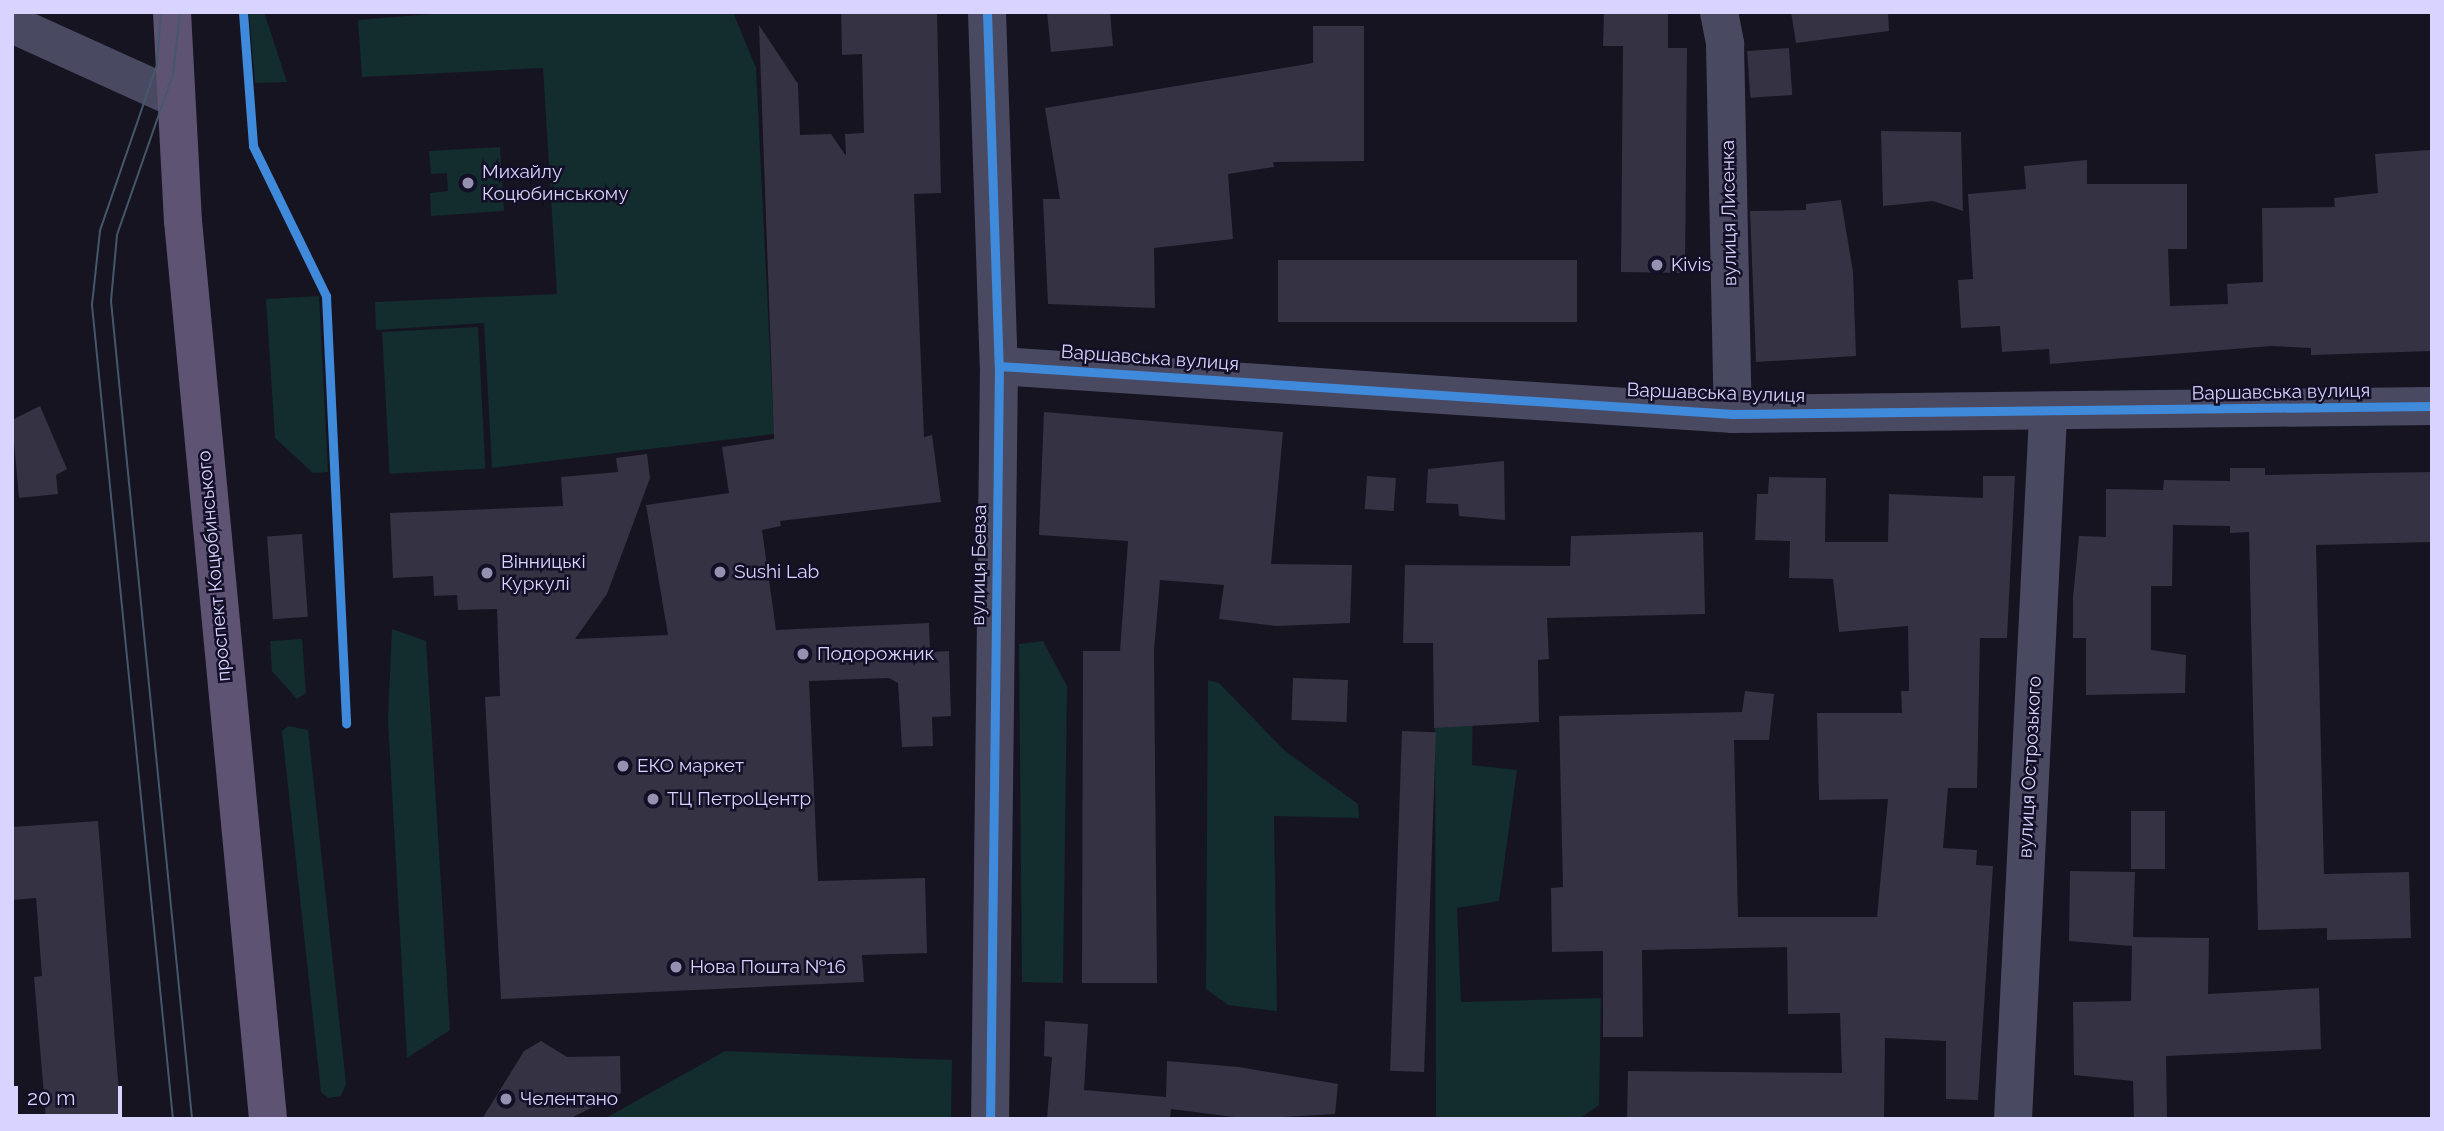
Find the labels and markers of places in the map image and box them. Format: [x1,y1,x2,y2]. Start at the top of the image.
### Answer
place label: Михайлу Коцюбинському [482,161,628,205]
marker: Михайлу Коцюбинському [460,175,476,191]
place label: Kivis [1671,254,1711,276]
marker: Kivis [1649,257,1665,273]
place label: Вінницькі Куркулі [501,551,586,595]
place label: Sushi Lab [734,561,819,583]
marker: Sushi Lab [712,564,728,580]
marker: Вінницькі Куркулі [479,565,495,581]
place label: Подорожник [817,643,934,665]
marker: Подорожник [795,646,811,662]
place label: ЕКО маркет [637,755,744,777]
marker: ЕКО маркет [615,758,631,774]
place label: ТЦ ПетроЦентр [667,788,811,810]
marker: ТЦ ПетроЦентр [645,791,661,807]
place label: Нова Пошта №16 [690,956,846,978]
marker: Нова Пошта №16 [668,959,684,975]
place label: Челентано [520,1088,618,1110]
marker: Челентано [498,1091,514,1107]

